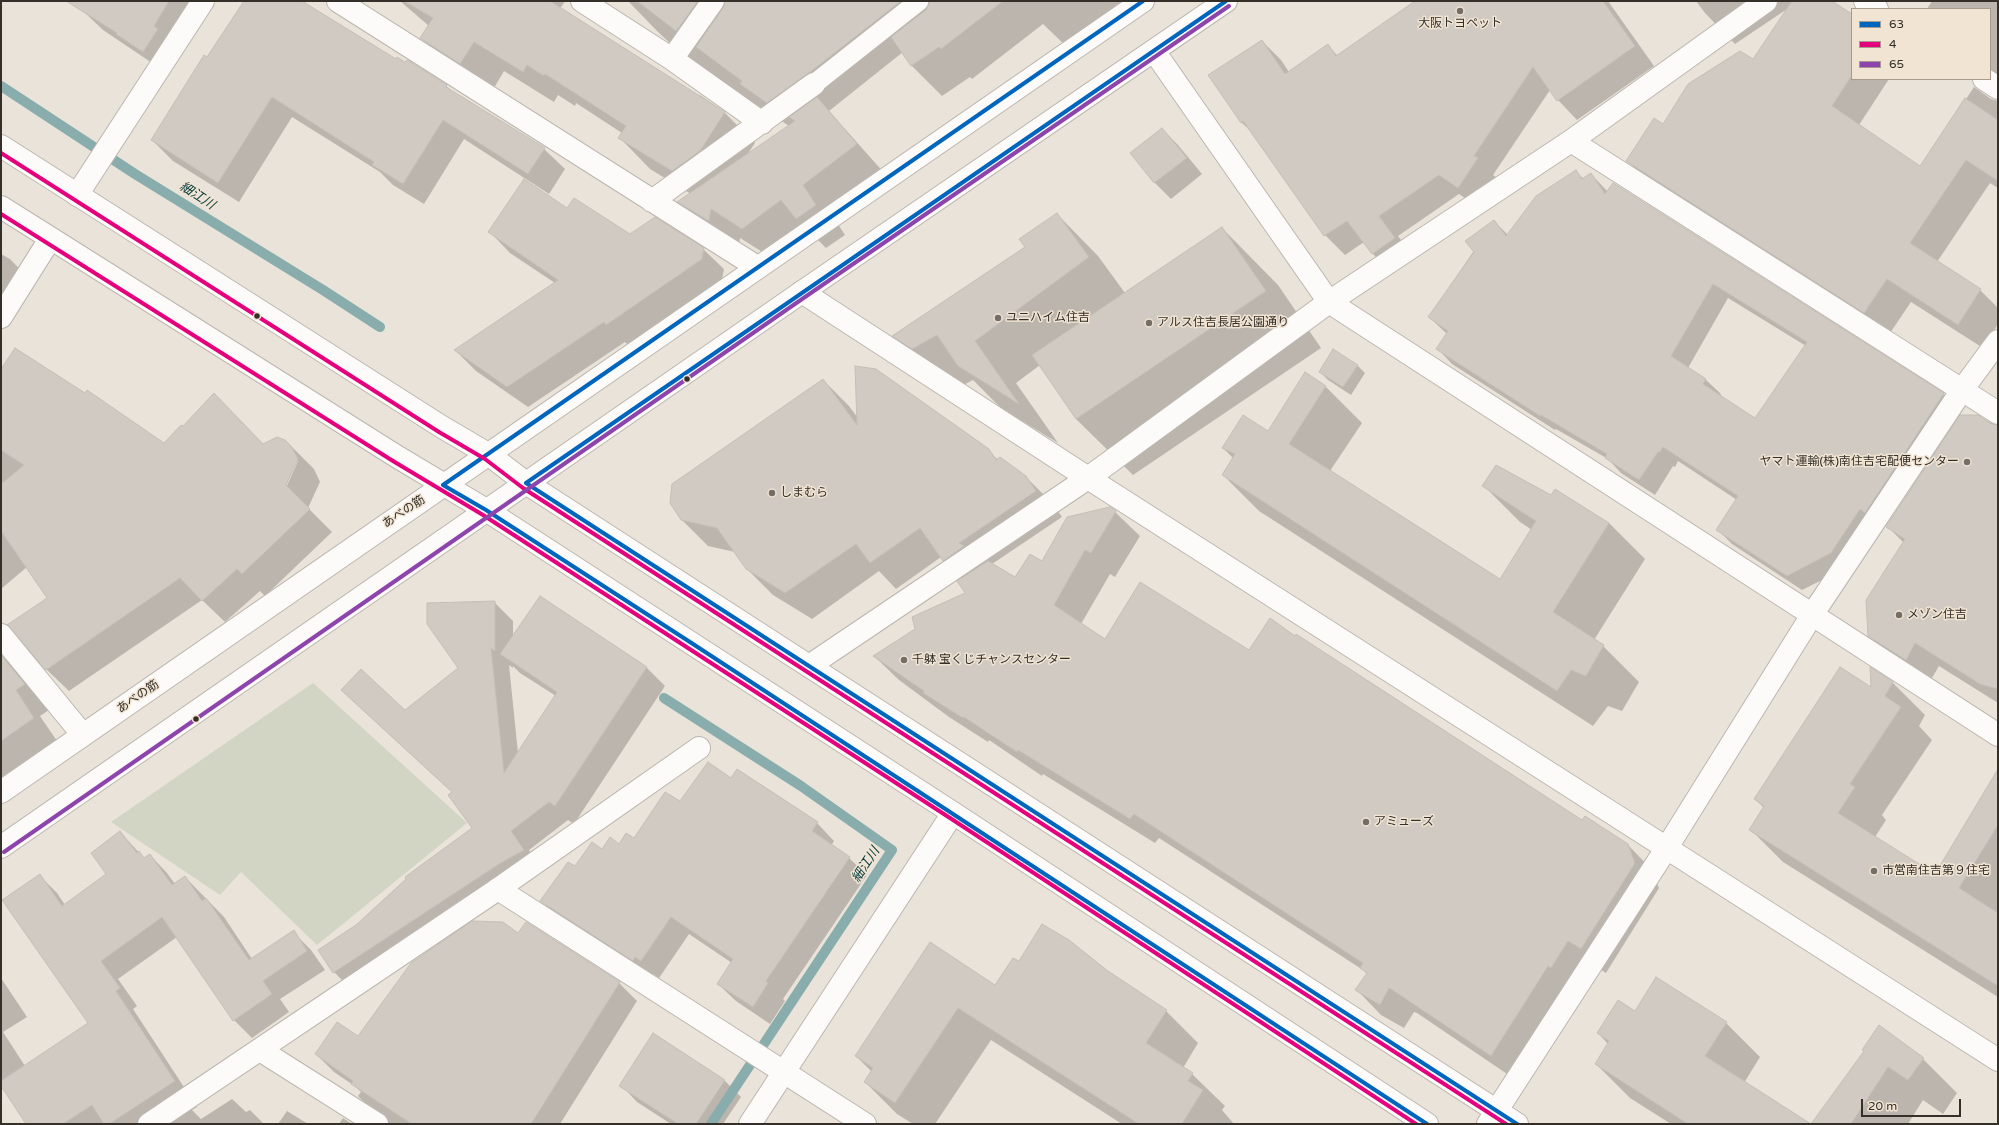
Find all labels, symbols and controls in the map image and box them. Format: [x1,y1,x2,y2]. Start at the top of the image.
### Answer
marker: 大阪トヨペット [1455,6,1465,16]
legend [1851,8,1991,80]
place label: 大阪トヨペット [1418,17,1502,31]
text: 63 [1889,17,1904,31]
text: 4 [1889,37,1897,51]
text: 65 [1889,57,1904,71]
water label: 細江川 [176,179,218,213]
unlabelled marker [252,311,262,321]
place label: ユニハイム住吉 [1006,311,1090,325]
marker: ユニハイム住吉 [993,313,1003,323]
place label: アルス住吉長居公園通り [1157,316,1289,330]
marker: アルス住吉長居公園通り [1144,318,1154,328]
unlabelled marker [682,374,692,384]
place label: ヤマト運輸(株)南住吉宅配便センター [1760,455,1959,469]
marker: ヤマト運輸(株)南住吉宅配便センター [1962,457,1972,467]
place label: しまむら [780,486,828,500]
marker: しまむら [767,488,777,498]
street label: あべの筋 [380,493,428,531]
place label: メゾン住吉 [1907,608,1967,622]
marker: メゾン住吉 [1894,610,1904,620]
place label: 千躰 宝くじチャンスセンター [912,653,1071,667]
marker: 千躰 宝くじチャンスセンター [899,655,909,665]
street label: あべの筋 [114,677,162,717]
unlabelled marker [191,714,201,724]
place label: アミューズ [1374,815,1434,829]
marker: アミューズ [1361,817,1371,827]
water label: 細江川 [849,844,883,886]
place label: 市営南住吉第９住宅 [1882,864,1990,878]
marker: 市営南住吉第９住宅 [1869,866,1879,876]
scale bar [1863,1091,1963,1117]
text: 20 m [1868,1099,1897,1113]

